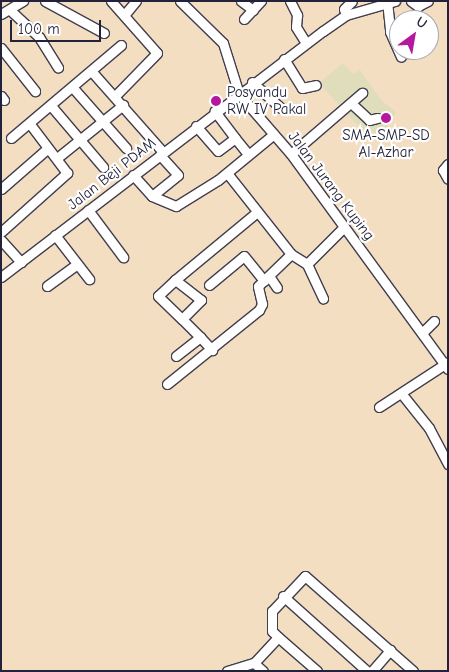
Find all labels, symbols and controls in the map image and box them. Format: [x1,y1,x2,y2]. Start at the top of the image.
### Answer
scale bar [12,10,104,42]
north arrow [389,10,439,60]
text: U [413,13,430,32]
text: 100 m [18,20,60,38]
place label: Posyandu RW IV Pakal [227,83,306,118]
marker: Posyandu RW IV Pakal [209,94,223,108]
marker: SMA-SMP-SD Al-Azhar [380,112,392,124]
place label: SMA-SMP-SD Al-Azhar [342,126,430,161]
street label: Jalan Jurang Kuping [284,128,378,244]
street label: Jalan Beji PDAM [64,134,160,214]

